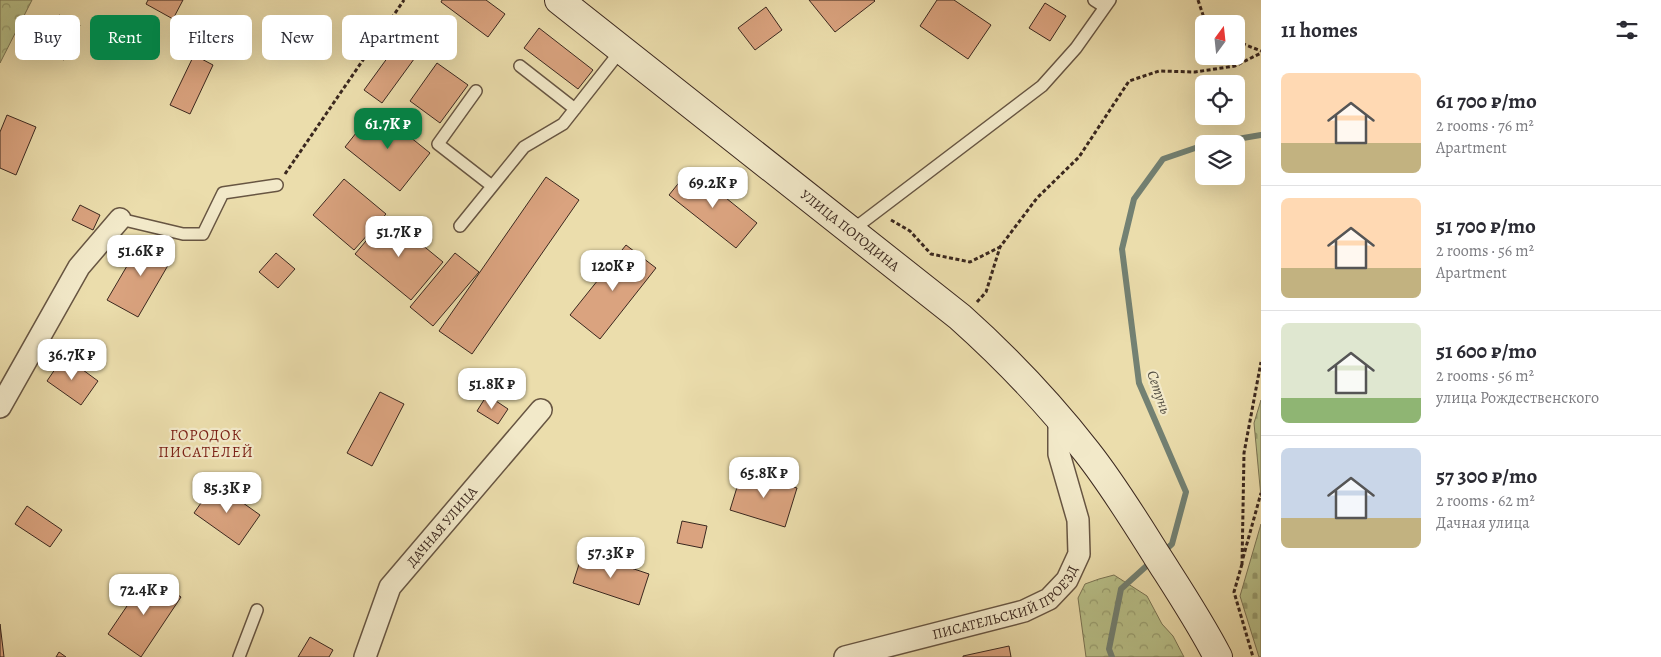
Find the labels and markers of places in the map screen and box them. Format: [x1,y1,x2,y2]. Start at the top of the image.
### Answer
pin: 61.7K ₽ [342,108,434,150]
pin: 69.2K ₽ [667,166,759,209]
pin: 51.7K ₽ [353,216,445,258]
pin: 51.6K ₽ [95,234,187,277]
pin: 120K ₽ [572,250,654,292]
pin: 36.7K ₽ [26,338,118,381]
pin: 51.8K ₽ [446,368,538,410]
pin: 65.8K ₽ [718,456,810,499]
pin: 85.3K ₽ [181,472,273,514]
pin: 57.3K ₽ [565,536,657,579]
pin: 72.4K ₽ [98,574,190,616]

